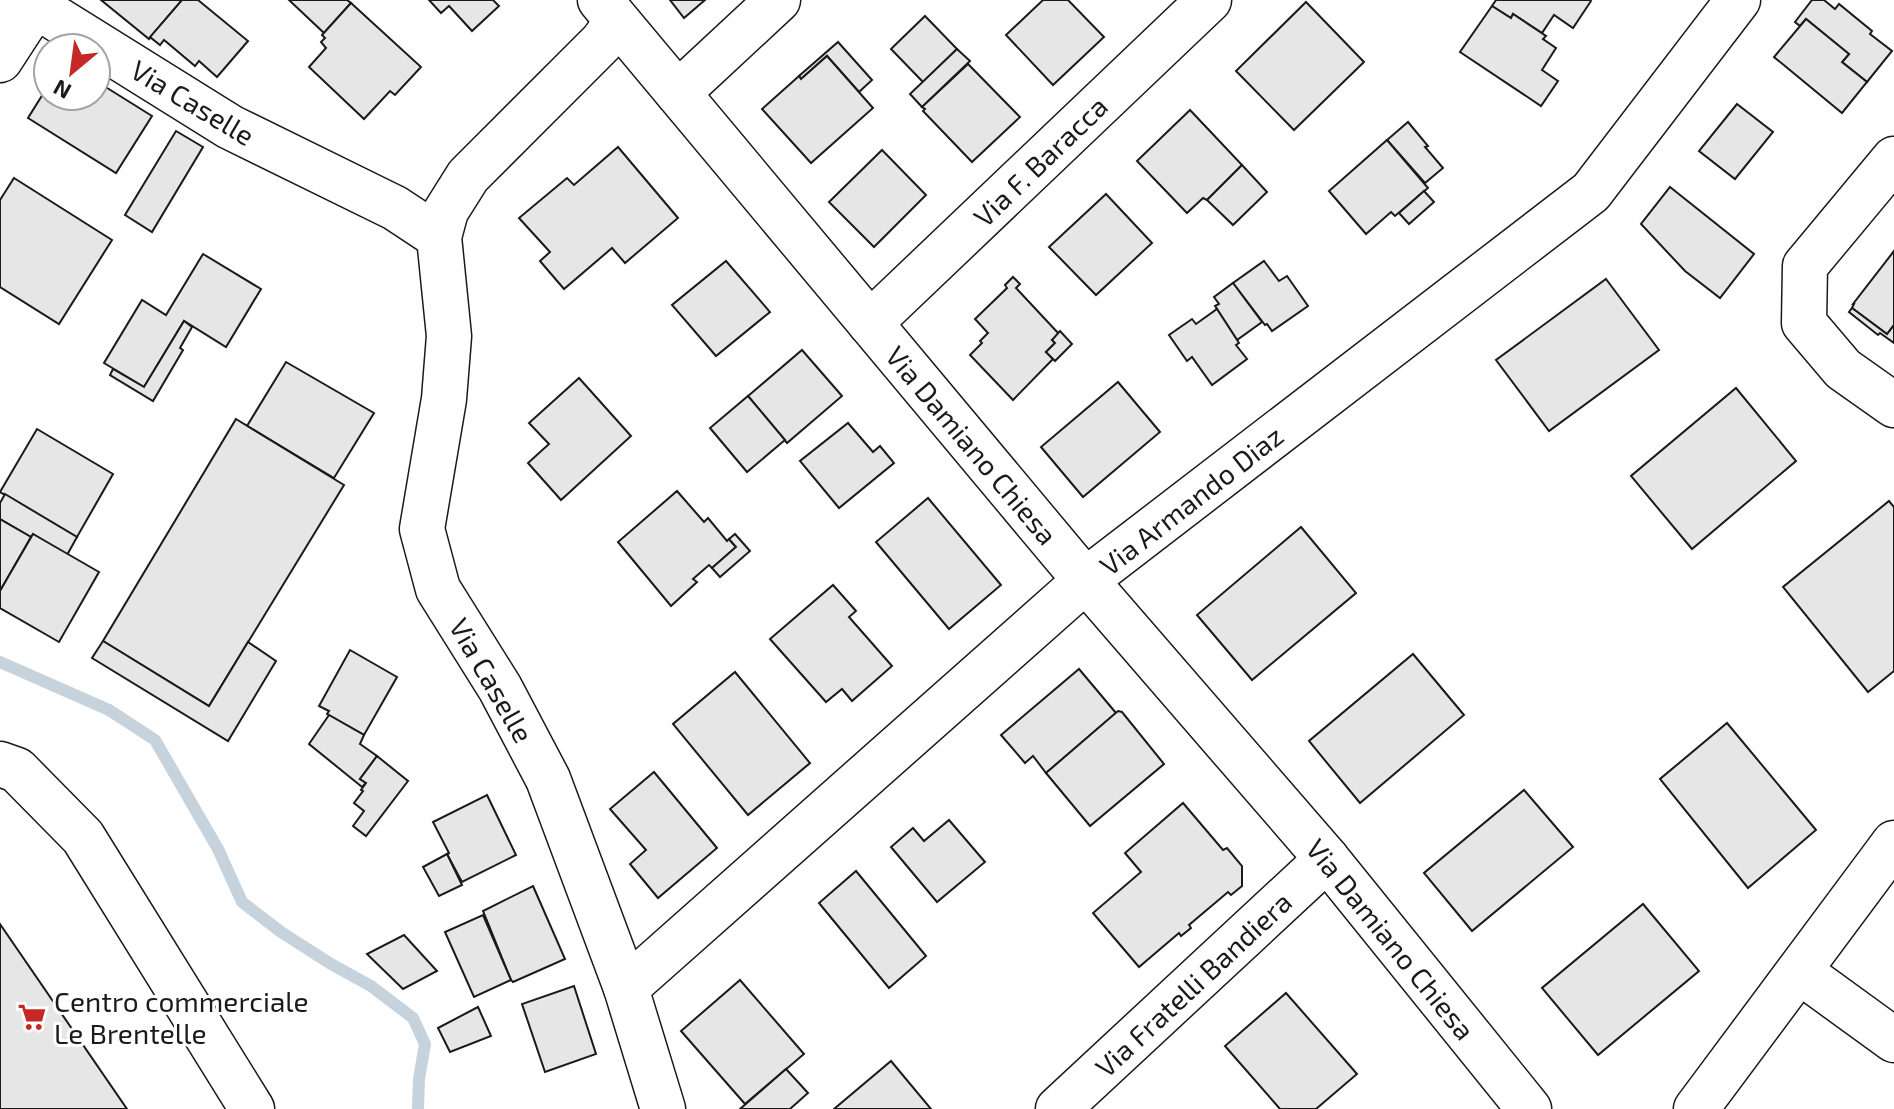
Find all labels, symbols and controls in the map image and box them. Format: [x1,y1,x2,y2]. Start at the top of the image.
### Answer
north arrow [32,32,112,112]
street label: Via Caselle [125,52,261,152]
text: N [49,75,75,106]
street label: Via F. Baracca [966,89,1114,233]
street label: Via Damiano Chiesa [879,339,1065,551]
street label: Via Armando Diaz [1093,418,1289,582]
street label: Via Caselle [443,612,541,748]
street label: Via Damiano Chiesa [1300,832,1482,1046]
street label: Via Fratelli Bandiera [1088,884,1298,1084]
place label: Centro commerciale Le Brentelle [54,984,309,1050]
supermarket icon: Centro commerciale Le Brentelle [17,1002,47,1032]

